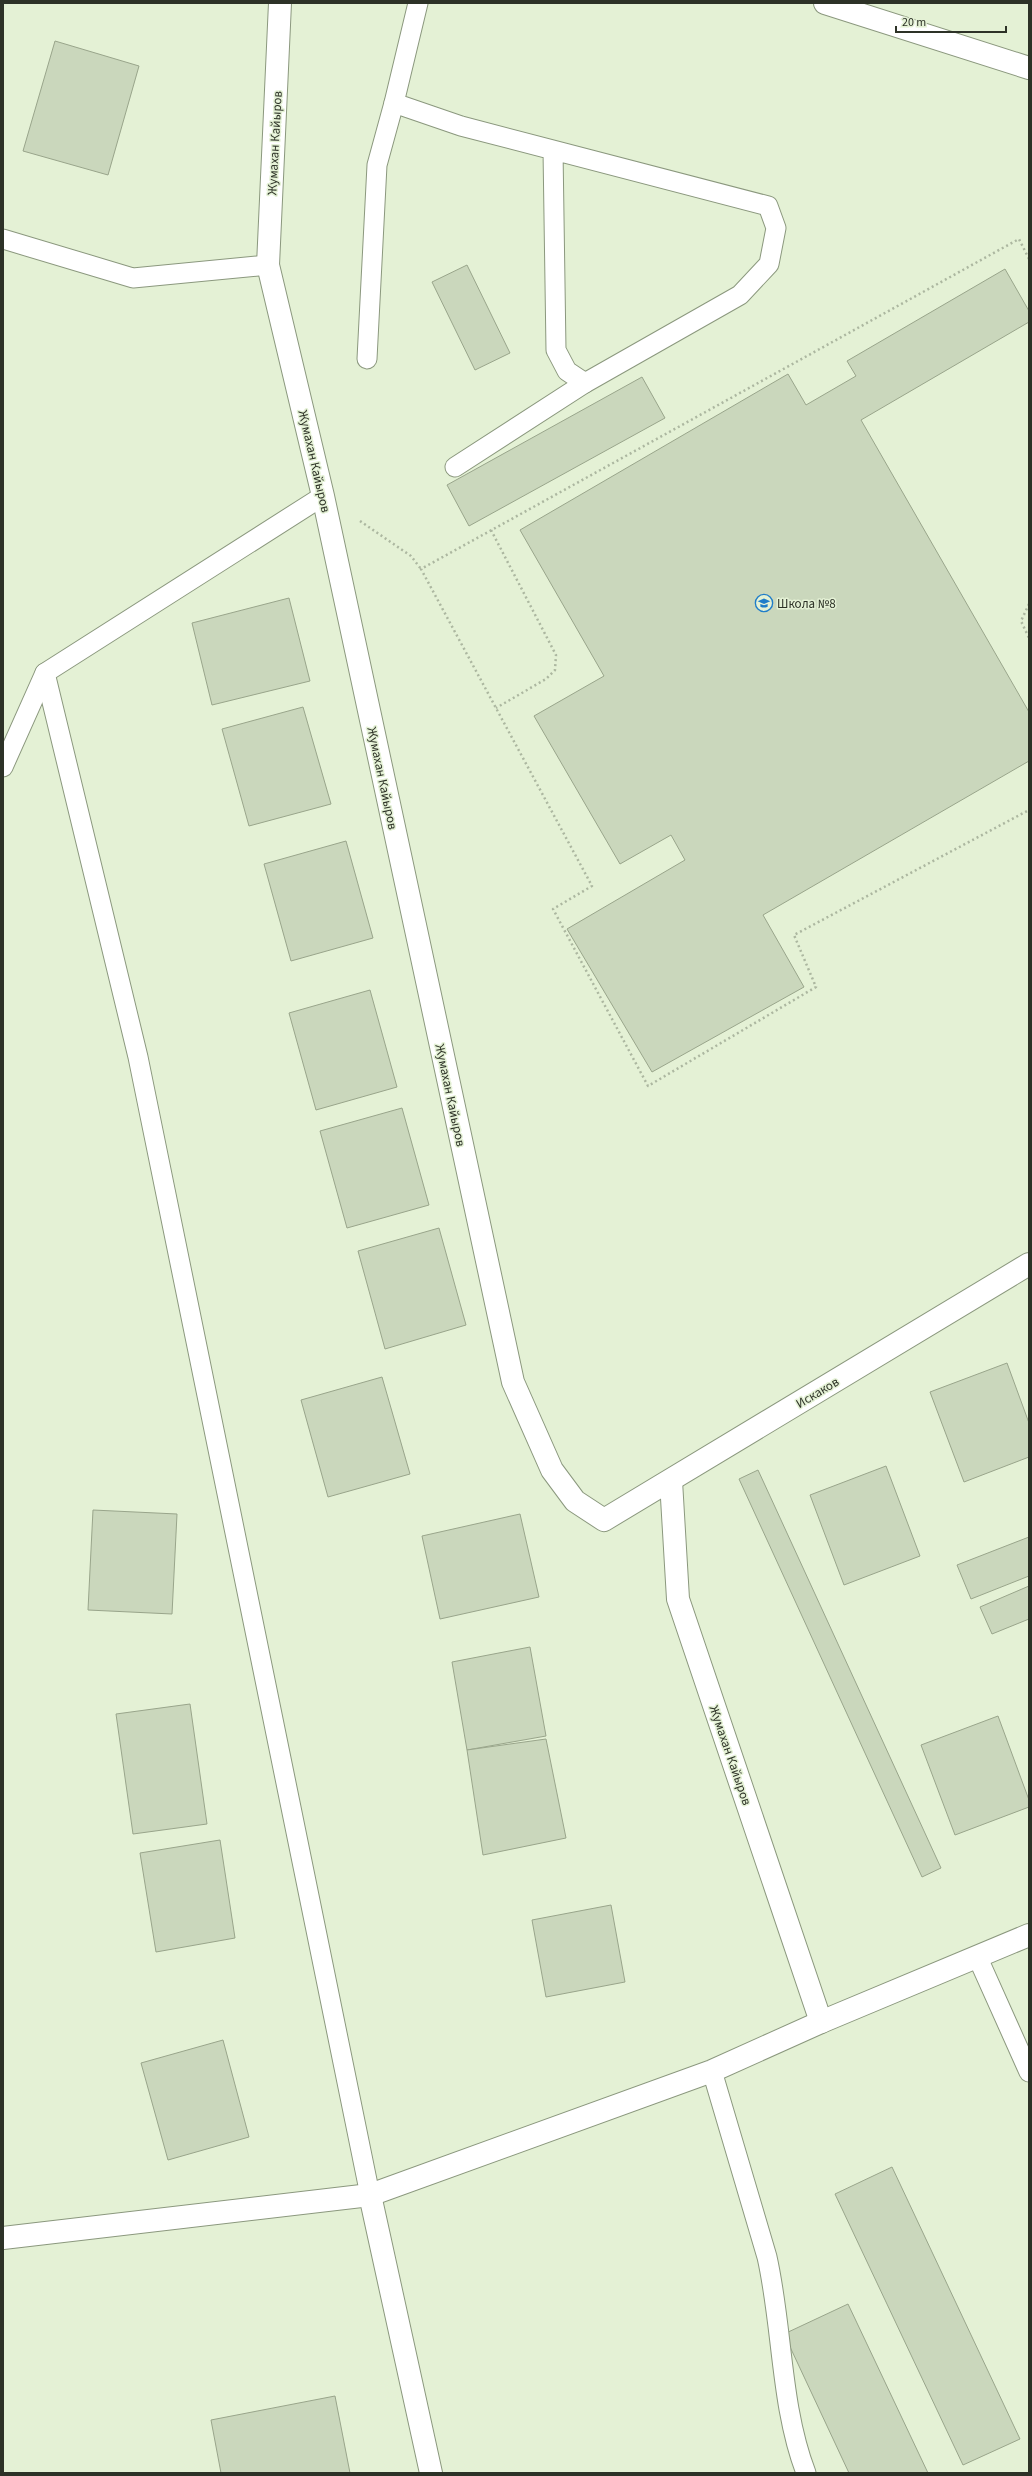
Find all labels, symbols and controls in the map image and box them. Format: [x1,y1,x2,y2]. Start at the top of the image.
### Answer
scale bar [896,8,1006,34]
text: 20 m [902,14,926,31]
street label: Жумахан Кайыров [263,90,287,196]
street label: Жумахан Кайыров [293,408,335,515]
school or university icon: Школа №8 [754,593,774,613]
place label: Школа №8 [777,595,836,613]
street label: Жумахан Кайыров [362,725,402,832]
street label: Жумахан Кайыров [430,1042,470,1149]
street label: Искаков [793,1373,843,1413]
street label: Жумахан Кайыров [705,1703,756,1808]

